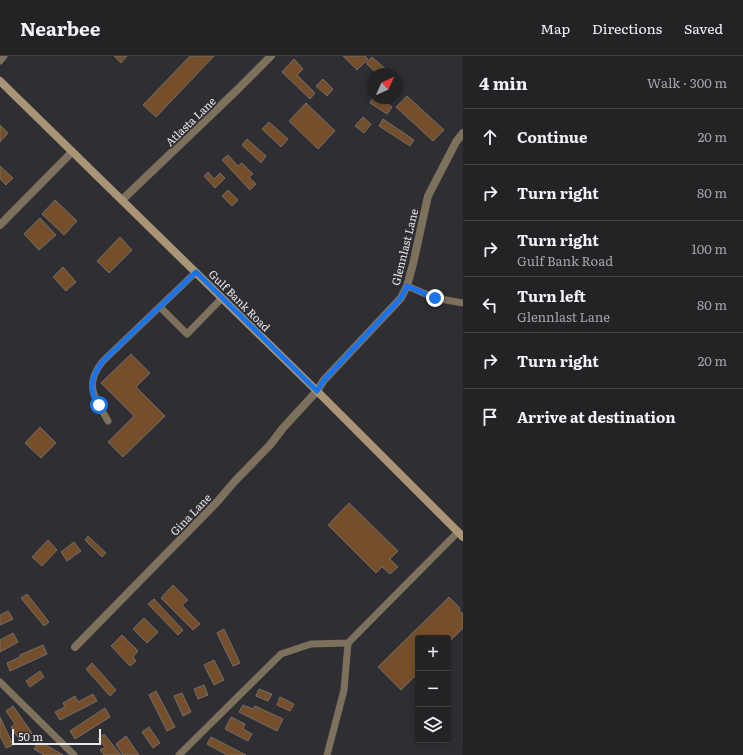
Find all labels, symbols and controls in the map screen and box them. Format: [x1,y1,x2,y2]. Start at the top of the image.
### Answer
text: Nearbee [20,14,101,42]
text: Map [540,18,570,38]
text: Directions [592,18,662,38]
text: Saved [684,18,723,38]
north arrow [367,68,403,104]
text: 4 min [479,70,528,95]
text: Walk · 300 m [647,73,727,92]
street label: Atlasta Lane [161,93,219,149]
text: Continue [517,125,587,148]
icon: ahead [479,126,501,148]
text: 20 m [698,127,727,146]
text: Turn right [517,181,599,204]
icon: right [479,182,501,204]
text: 80 m [697,183,727,202]
street label: Glennlast Lane [387,207,421,287]
text: Turn right [517,228,599,251]
icon: right [479,238,501,260]
text: 100 m [691,239,727,258]
text: Gulf Bank Road [517,251,613,270]
street label: Gulf Bank Road [206,266,275,335]
text: Turn left [517,284,586,307]
route end [426,289,444,307]
icon: left [479,294,501,316]
text: 80 m [697,295,727,314]
text: Glennlast Lane [517,307,610,326]
text: Turn right [517,349,599,372]
icon: right [479,350,501,372]
text: 20 m [698,351,727,370]
route start [90,396,108,414]
text: Arrive at destination [517,405,676,428]
icon: arrive [479,406,501,428]
street label: Gina Lane [166,489,214,539]
map controls [415,635,451,743]
button: + [415,635,451,671]
button: − [415,671,451,707]
button: layers [415,707,451,743]
scale bar [12,727,101,746]
text: 50 m [18,728,43,744]

